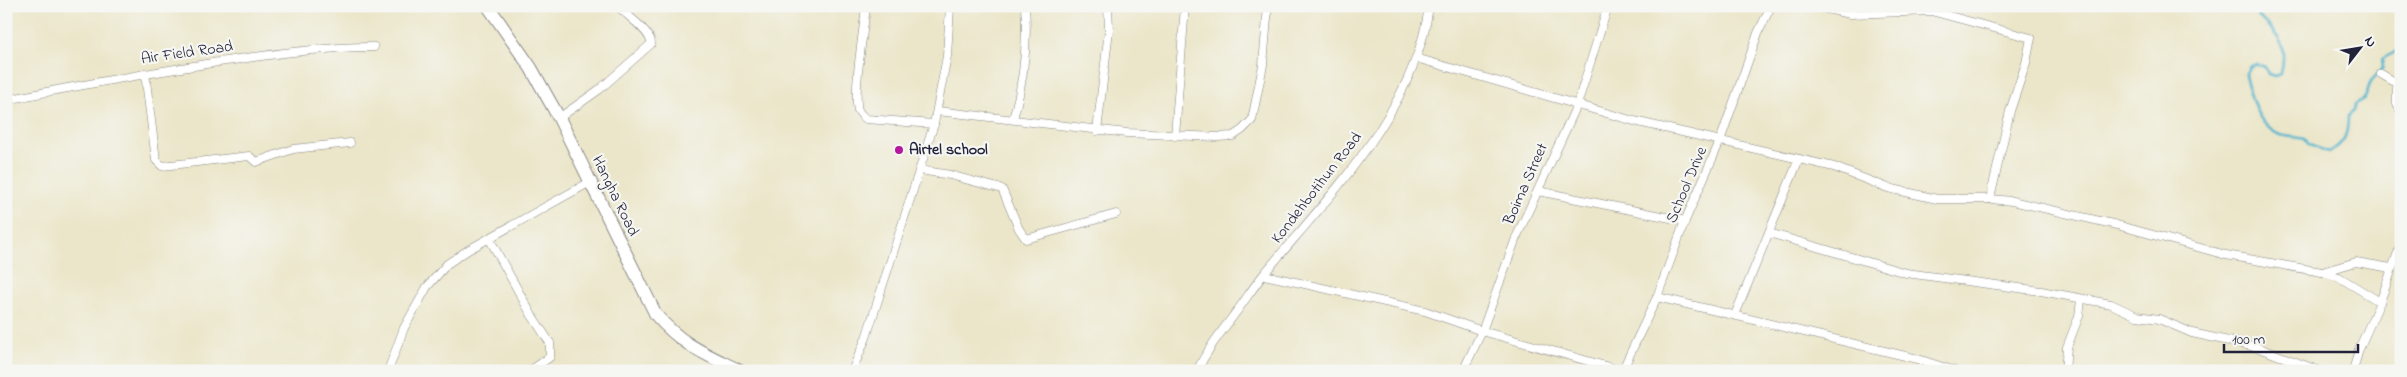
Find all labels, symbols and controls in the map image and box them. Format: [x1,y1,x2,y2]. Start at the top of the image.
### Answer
north arrow [2334,22,2384,72]
text: N [2358,33,2381,52]
street label: Air Field Road [139,35,235,71]
street label: Kondehbotihun Road [1266,127,1368,249]
place label: Airtel school [909,138,988,162]
street label: Boima Street [1497,139,1555,230]
street label: School Drive [1660,142,1714,227]
marker: Airtel school [893,144,905,156]
street label: Hangha Road [585,151,645,241]
scale bar [2224,322,2358,354]
text: 100 m [2232,329,2265,351]

